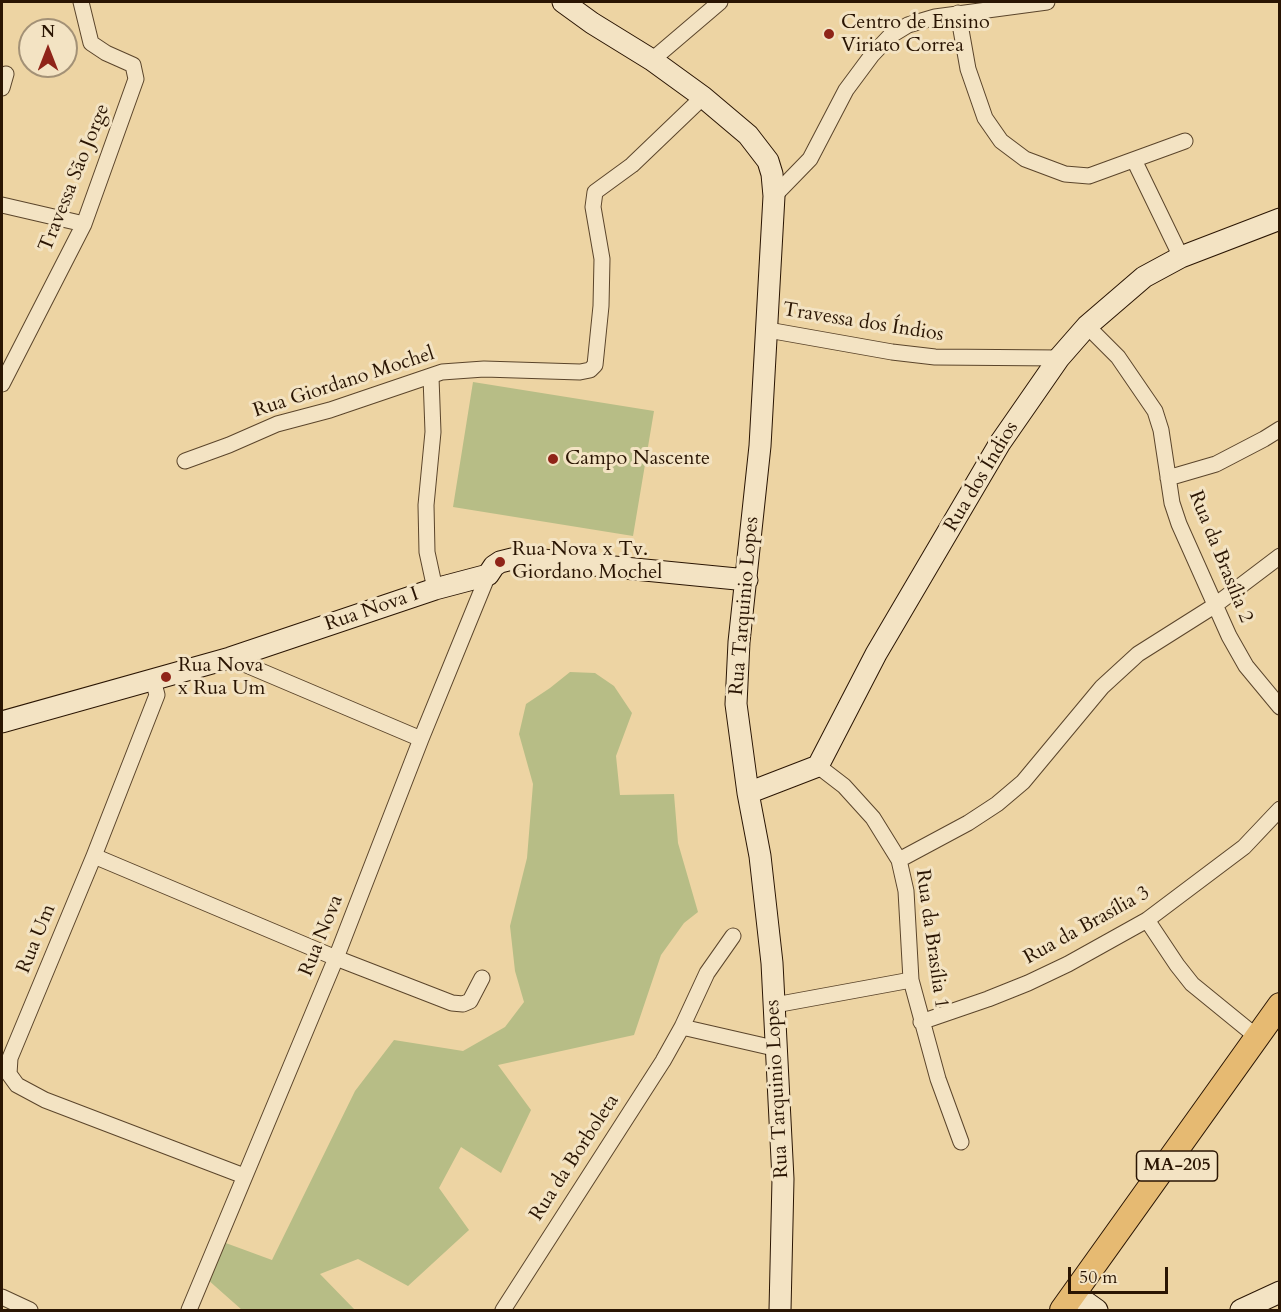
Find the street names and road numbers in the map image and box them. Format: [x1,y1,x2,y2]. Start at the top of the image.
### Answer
street label: Travessa São Jorge [34,101,116,255]
street label: Travessa dos Índios [781,298,945,348]
street label: Rua Giordano Mochel [250,342,438,424]
street label: Rua dos Índios [940,418,1024,536]
street label: Rua da Brasília 2 [1183,487,1257,627]
street label: Rua Tarquinio Lopes [725,516,765,696]
street label: Rua Nova I [322,583,422,637]
street label: Rua da Brasília 1 [909,868,953,1010]
street label: Rua da Brasília 3 [1020,881,1154,971]
street label: Rua Nova [295,892,349,980]
street label: Rua Um [12,901,62,977]
street label: Rua Tarquinio Lopes [761,999,795,1179]
street label: Rua da Borboleta [525,1090,625,1226]
road number: MA-205 [1136,1151,1218,1181]

